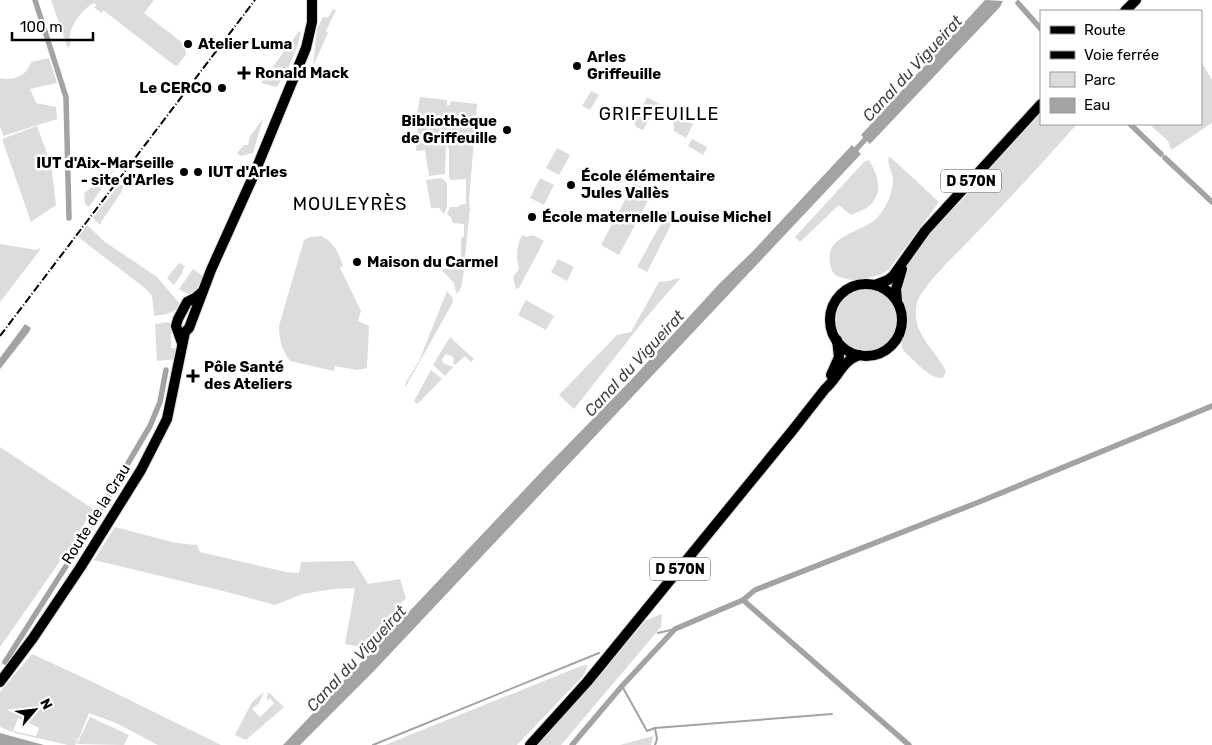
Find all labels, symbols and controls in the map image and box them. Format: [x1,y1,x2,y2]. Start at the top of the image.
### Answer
scale bar [12,10,94,42]
legend [1040,10,1202,125]
water label: Canal du Vigueirat [858,11,967,125]
text: 100 m [20,18,62,36]
text: Route [1084,21,1126,39]
place label: Atelier Luma [198,35,293,53]
marker: Atelier Luma [182,38,194,50]
text: Voie ferrée [1084,46,1159,64]
place label: Arles Griffeuille [587,48,661,83]
marker: Arles Griffeuille [571,60,583,72]
place label: Ronald Mack [255,64,349,82]
marker: Ronald Mack [237,66,251,80]
text: Parc [1084,71,1116,89]
place label: Le CERCO [139,79,212,97]
marker: Le CERCO [216,82,228,94]
text: Eau [1084,96,1110,114]
district label: GRIFFEUILLE [599,103,719,125]
place label: Bibliothèque de Griffeuille [401,112,497,147]
marker: Bibliothèque de Griffeuille [501,124,513,136]
place label: IUT d'Aix-Marseille - site d'Arles [36,154,174,189]
place label: IUT d'Arles [208,163,287,181]
marker: IUT d'Aix-Marseille - site d'Arles [178,166,190,178]
marker: IUT d'Arles [192,166,204,178]
place label: École élémentaire Jules Vallès [581,167,715,202]
road number: D 570N [941,170,1001,192]
marker: École élémentaire Jules Vallès [565,179,577,191]
district label: MOULEYRÈS [293,193,407,215]
place label: École maternelle Louise Michel [542,208,771,226]
marker: École maternelle Louise Michel [526,211,538,223]
place label: Maison du Carmel [367,253,498,271]
marker: Maison du Carmel [351,256,363,268]
water label: Canal du Vigueirat [580,306,689,420]
place label: Pôle Santé des Ateliers [204,358,292,393]
marker: Pôle Santé des Ateliers [186,369,200,383]
street label: Route de la Crau [58,461,134,567]
road number: D 570N [650,558,710,580]
water label: Canal du Vigueirat [302,601,411,715]
north arrow [10,685,60,735]
text: N [36,696,56,713]

